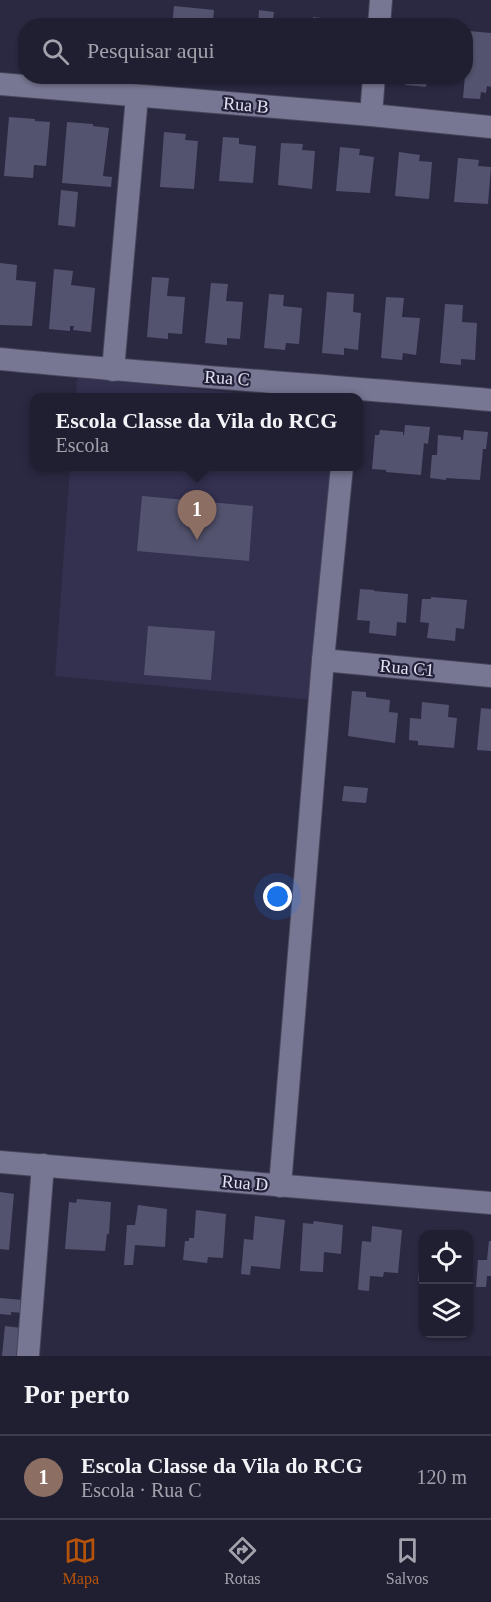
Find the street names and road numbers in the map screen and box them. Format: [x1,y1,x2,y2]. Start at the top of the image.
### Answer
street label: Rua B [222,93,270,117]
street label: Rua C [204,366,250,390]
street label: Rua C1 [379,656,435,680]
street label: Rua D [221,1171,269,1195]

